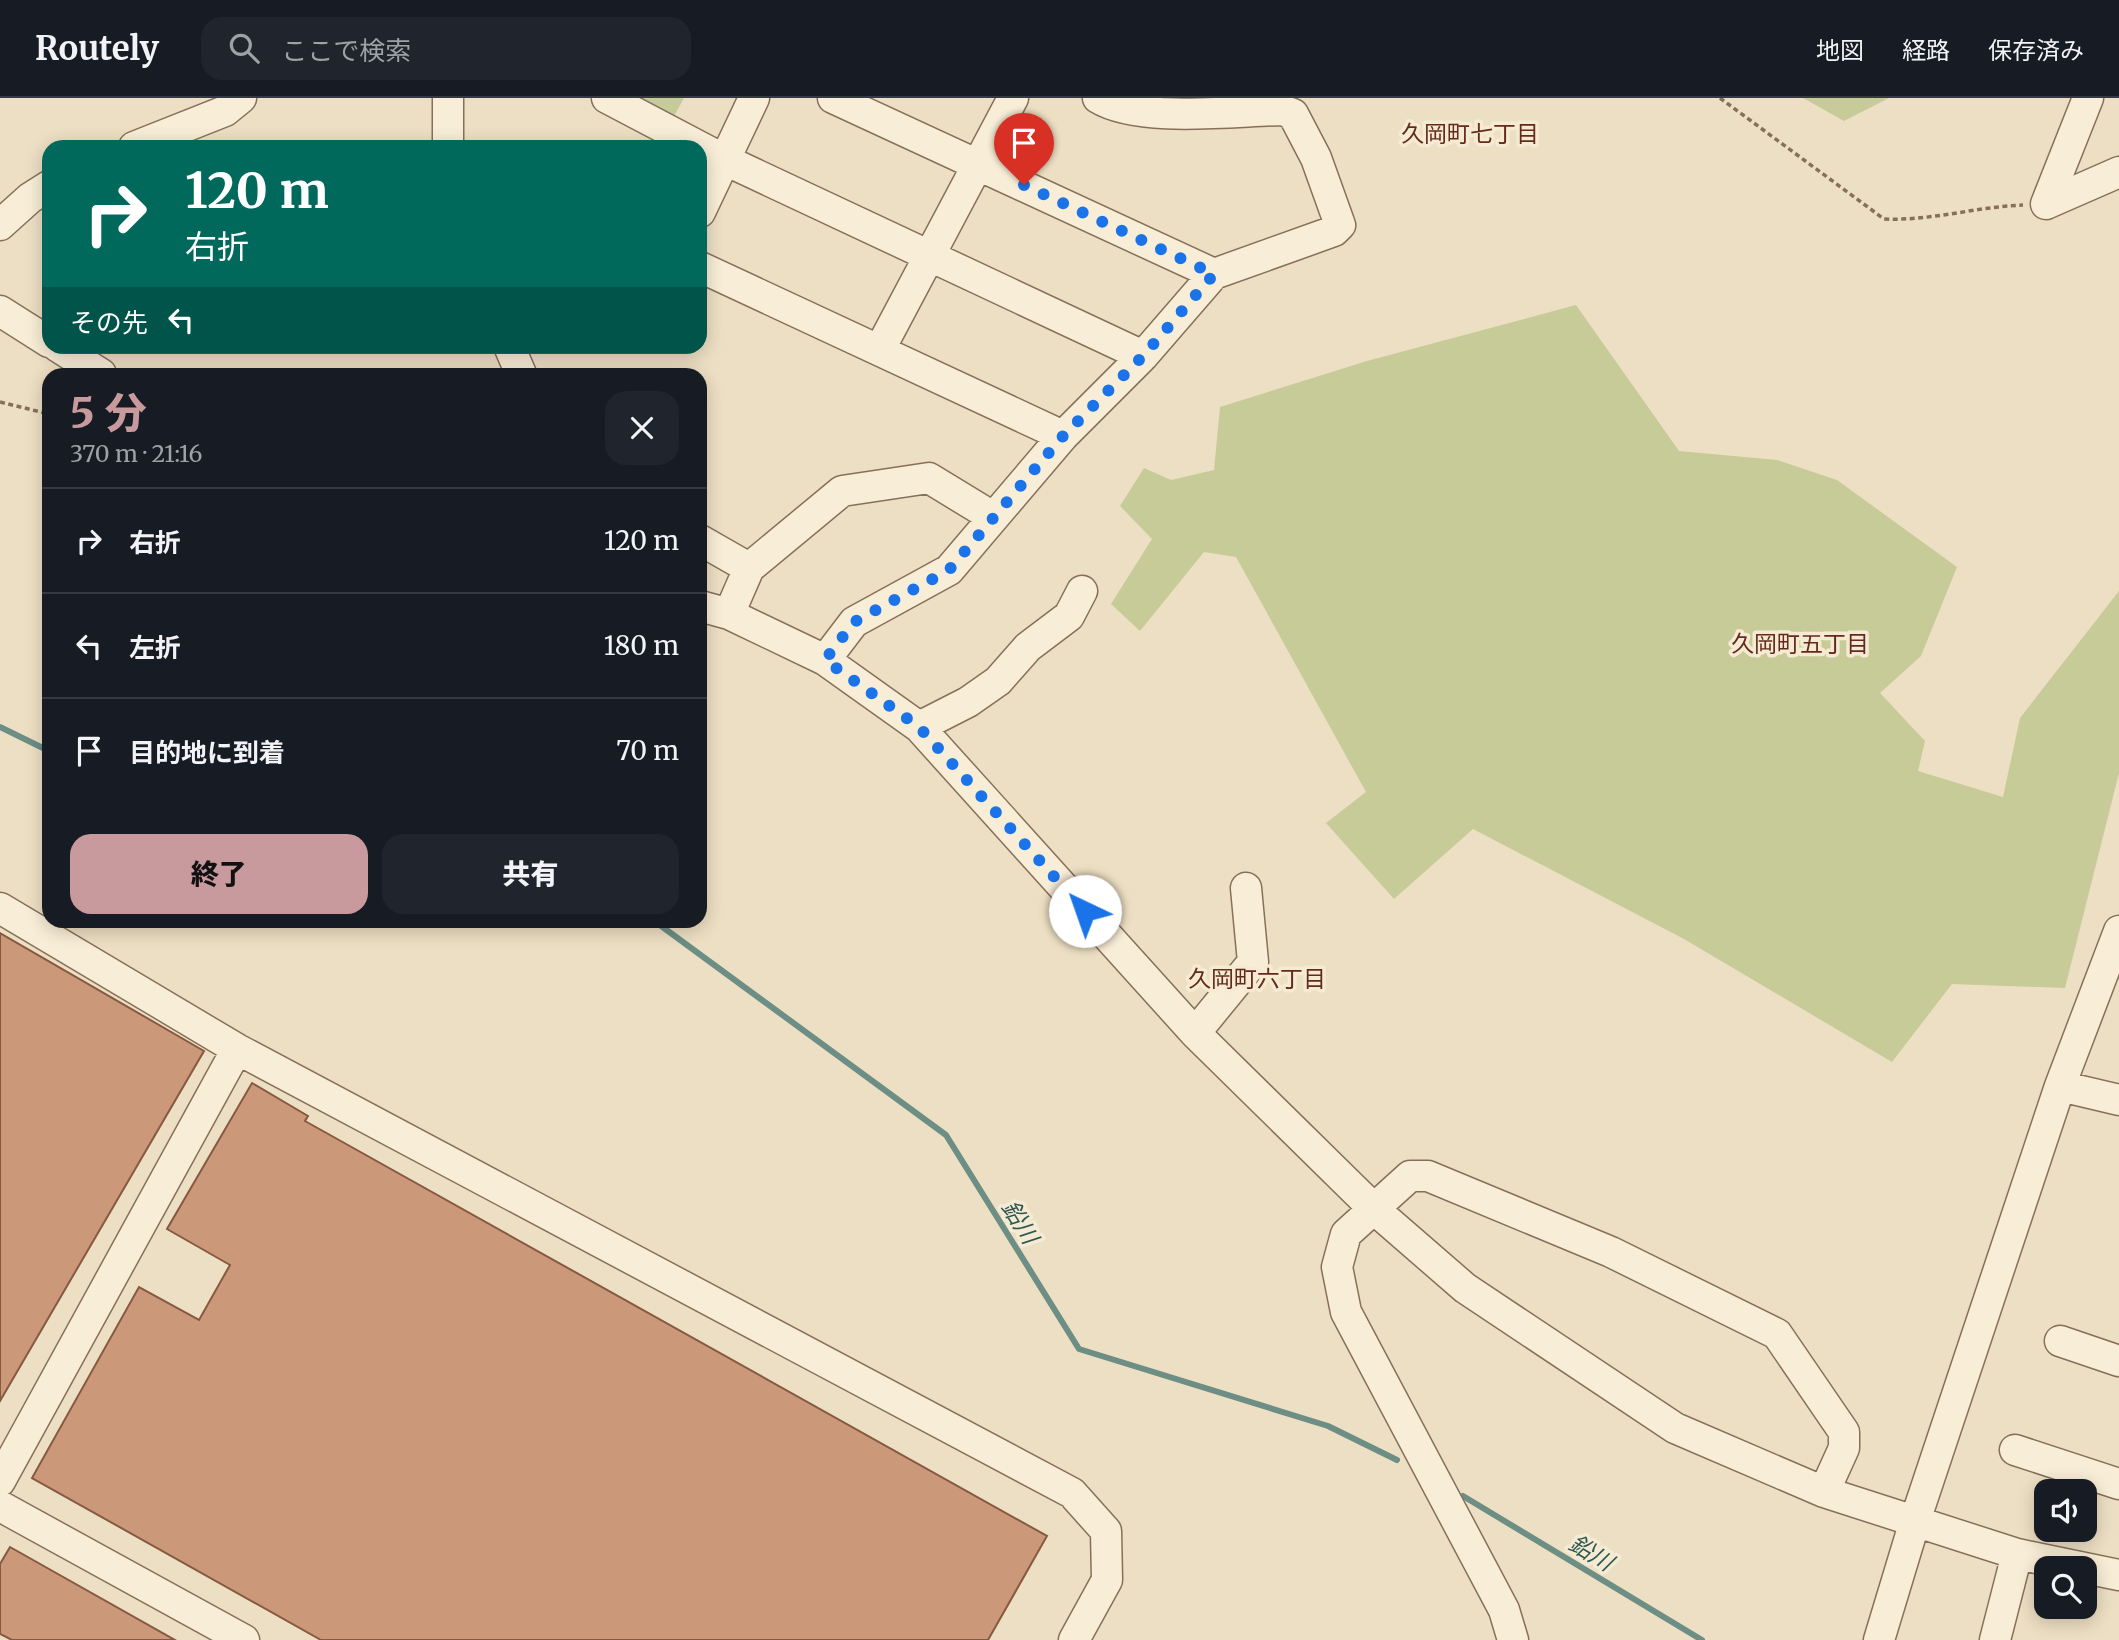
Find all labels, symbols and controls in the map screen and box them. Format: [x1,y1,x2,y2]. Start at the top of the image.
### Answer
search box [201,17,691,80]
text: Routely [35,28,159,69]
icon: search [225,29,263,67]
text: ここで検索 [281,34,411,67]
text: 地図 [1816,35,1864,66]
text: 経路 [1902,35,1950,66]
text: 保存済み [1988,35,2084,66]
pin [994,113,1054,185]
district label: 久岡町七丁目 [1401,119,1539,148]
icon: arrive [1005,124,1043,162]
text: 120 m [185,160,329,221]
icon: right [70,168,161,259]
text: 右折 [185,227,249,267]
icon: left [162,301,200,339]
text: その先 [70,306,148,339]
text: 5 分 [70,387,146,439]
button: close [605,391,679,465]
text: 370 m · 21:16 [70,439,202,468]
icon: right [70,522,108,560]
text: 120 m [604,524,679,557]
text: 右折 [129,526,181,559]
icon: left [70,627,108,665]
text: 180 m [604,629,679,662]
district label: 久岡町五丁目 [1731,629,1869,658]
text: 左折 [129,631,181,664]
icon: arrive [70,732,108,770]
text: 70 m [616,734,679,767]
text: 目的地に到着 [129,736,285,769]
button: 終了 [70,834,368,914]
button: 共有 [382,834,679,914]
position arrow [1048,874,1122,948]
district label: 久岡町六丁目 [1188,964,1326,993]
water label: 鉛川 [996,1195,1046,1251]
map controls [2034,1479,2097,1619]
button: sound [2034,1479,2097,1542]
water label: 鉛川 [1564,1528,1621,1578]
button: search [2034,1556,2097,1619]

